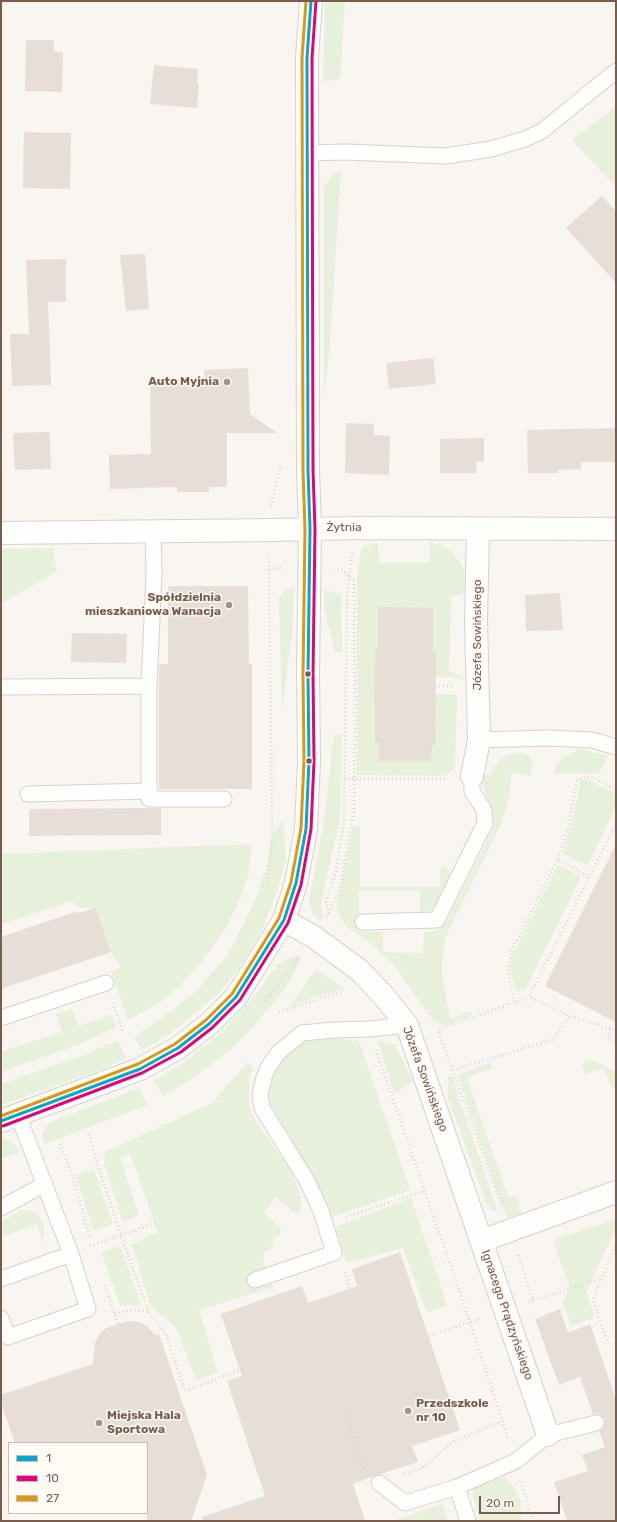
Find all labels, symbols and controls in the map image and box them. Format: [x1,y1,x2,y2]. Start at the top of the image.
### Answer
place label: Auto Myjnia [148,375,219,389]
marker: Auto Myjnia [222,377,232,387]
street label: Żytnia [326,521,362,535]
street label: Józefa Sowińskiego [471,579,485,691]
place label: Spółdzielnia mieszkaniowa Wanacja [85,591,221,619]
marker: Spółdzielnia mieszkaniowa Wanacja [224,600,234,610]
unlabelled marker [303,669,313,679]
unlabelled marker [304,756,314,766]
street label: Józefa Sowińskiego [399,1024,451,1134]
street label: Ignacego Prądzyńskiego [478,1248,536,1382]
place label: Przedszkole nr 10 [416,1397,489,1425]
marker: Przedszkole nr 10 [403,1406,413,1416]
place label: Miejska Hala Sportowa [107,1409,181,1437]
marker: Miejska Hala Sportowa [94,1418,104,1428]
legend [8,1442,148,1514]
text: 1 [46,1451,51,1465]
text: 10 [46,1471,59,1485]
scale bar [481,1488,562,1514]
text: 27 [46,1491,59,1505]
text: 20 m [486,1496,514,1510]

